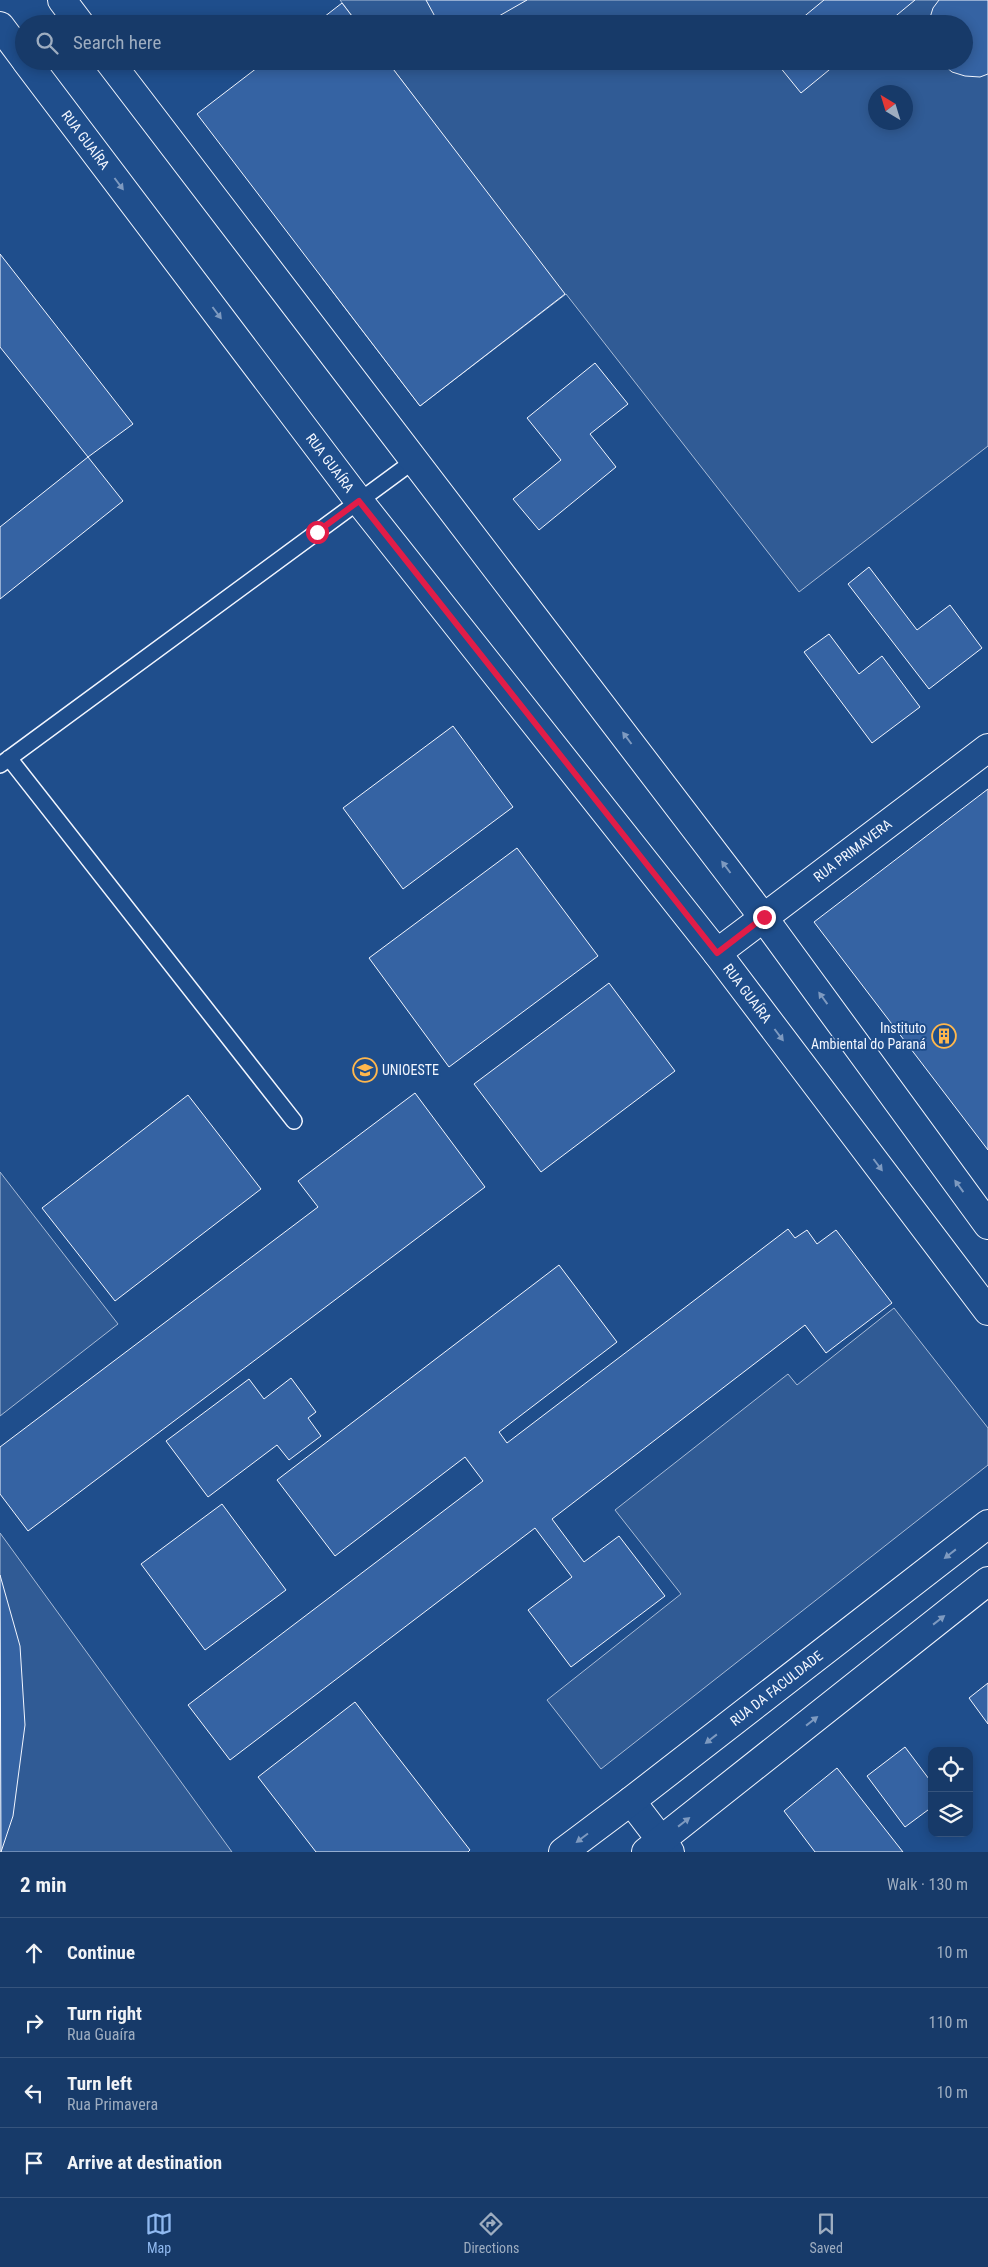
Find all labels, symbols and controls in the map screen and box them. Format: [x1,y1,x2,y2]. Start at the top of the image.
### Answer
search box [15,15,973,70]
icon: search [33,29,61,57]
text: Search here [73,31,161,54]
north arrow [868,85,913,130]
street label: RUA GUAÍRA [58,107,113,172]
one-way arrow [114,177,124,191]
one-way arrow [212,306,223,319]
street label: RUA GUAÍRA [303,430,358,495]
route start [306,521,329,544]
one-way arrow [622,732,633,745]
street label: RUA PRIMAVERA [810,816,895,885]
one-way arrow [721,860,731,874]
route end [753,906,776,929]
street label: RUA GUAÍRA [720,961,775,1026]
one-way arrow [817,992,828,1005]
place label: Instituto Ambiental do Paraná [811,1020,926,1052]
building icon: Instituto Ambiental do Paraná [931,1023,957,1049]
one-way arrow [774,1028,785,1041]
school or university icon: UNIOESTE [352,1057,378,1083]
place label: UNIOESTE [382,1062,439,1078]
one-way arrow [872,1158,883,1171]
one-way arrow [954,1179,964,1193]
one-way arrow [943,1548,956,1559]
one-way arrow [932,1615,945,1626]
street label: RUA DA FACULDADE [727,1647,826,1729]
one-way arrow [805,1716,818,1727]
one-way arrow [705,1734,718,1745]
map controls [928,1747,973,1837]
button: locate [928,1747,973,1792]
button: layers [928,1792,973,1837]
one-way arrow [678,1817,691,1828]
one-way arrow [575,1833,589,1843]
text: 2 min [20,1873,67,1897]
text: Walk · 130 m [887,1875,968,1894]
icon: ahead [20,1939,48,1967]
text: Continue [67,1941,135,1964]
text: 10 m [936,1943,968,1962]
text: Turn right [67,2002,142,2025]
icon: right [20,2009,48,2037]
text: 110 m [929,2013,968,2032]
text: Rua Guaíra [67,2025,135,2044]
text: Turn left [67,2072,132,2095]
icon: left [20,2079,48,2107]
text: 10 m [936,2083,968,2102]
text: Rua Primavera [67,2095,158,2114]
icon: arrive [20,2149,48,2177]
text: Arrive at destination [67,2151,222,2174]
tab: Map [145,2210,173,2256]
tab: Directions [463,2210,519,2256]
tab: Saved [810,2210,843,2256]

